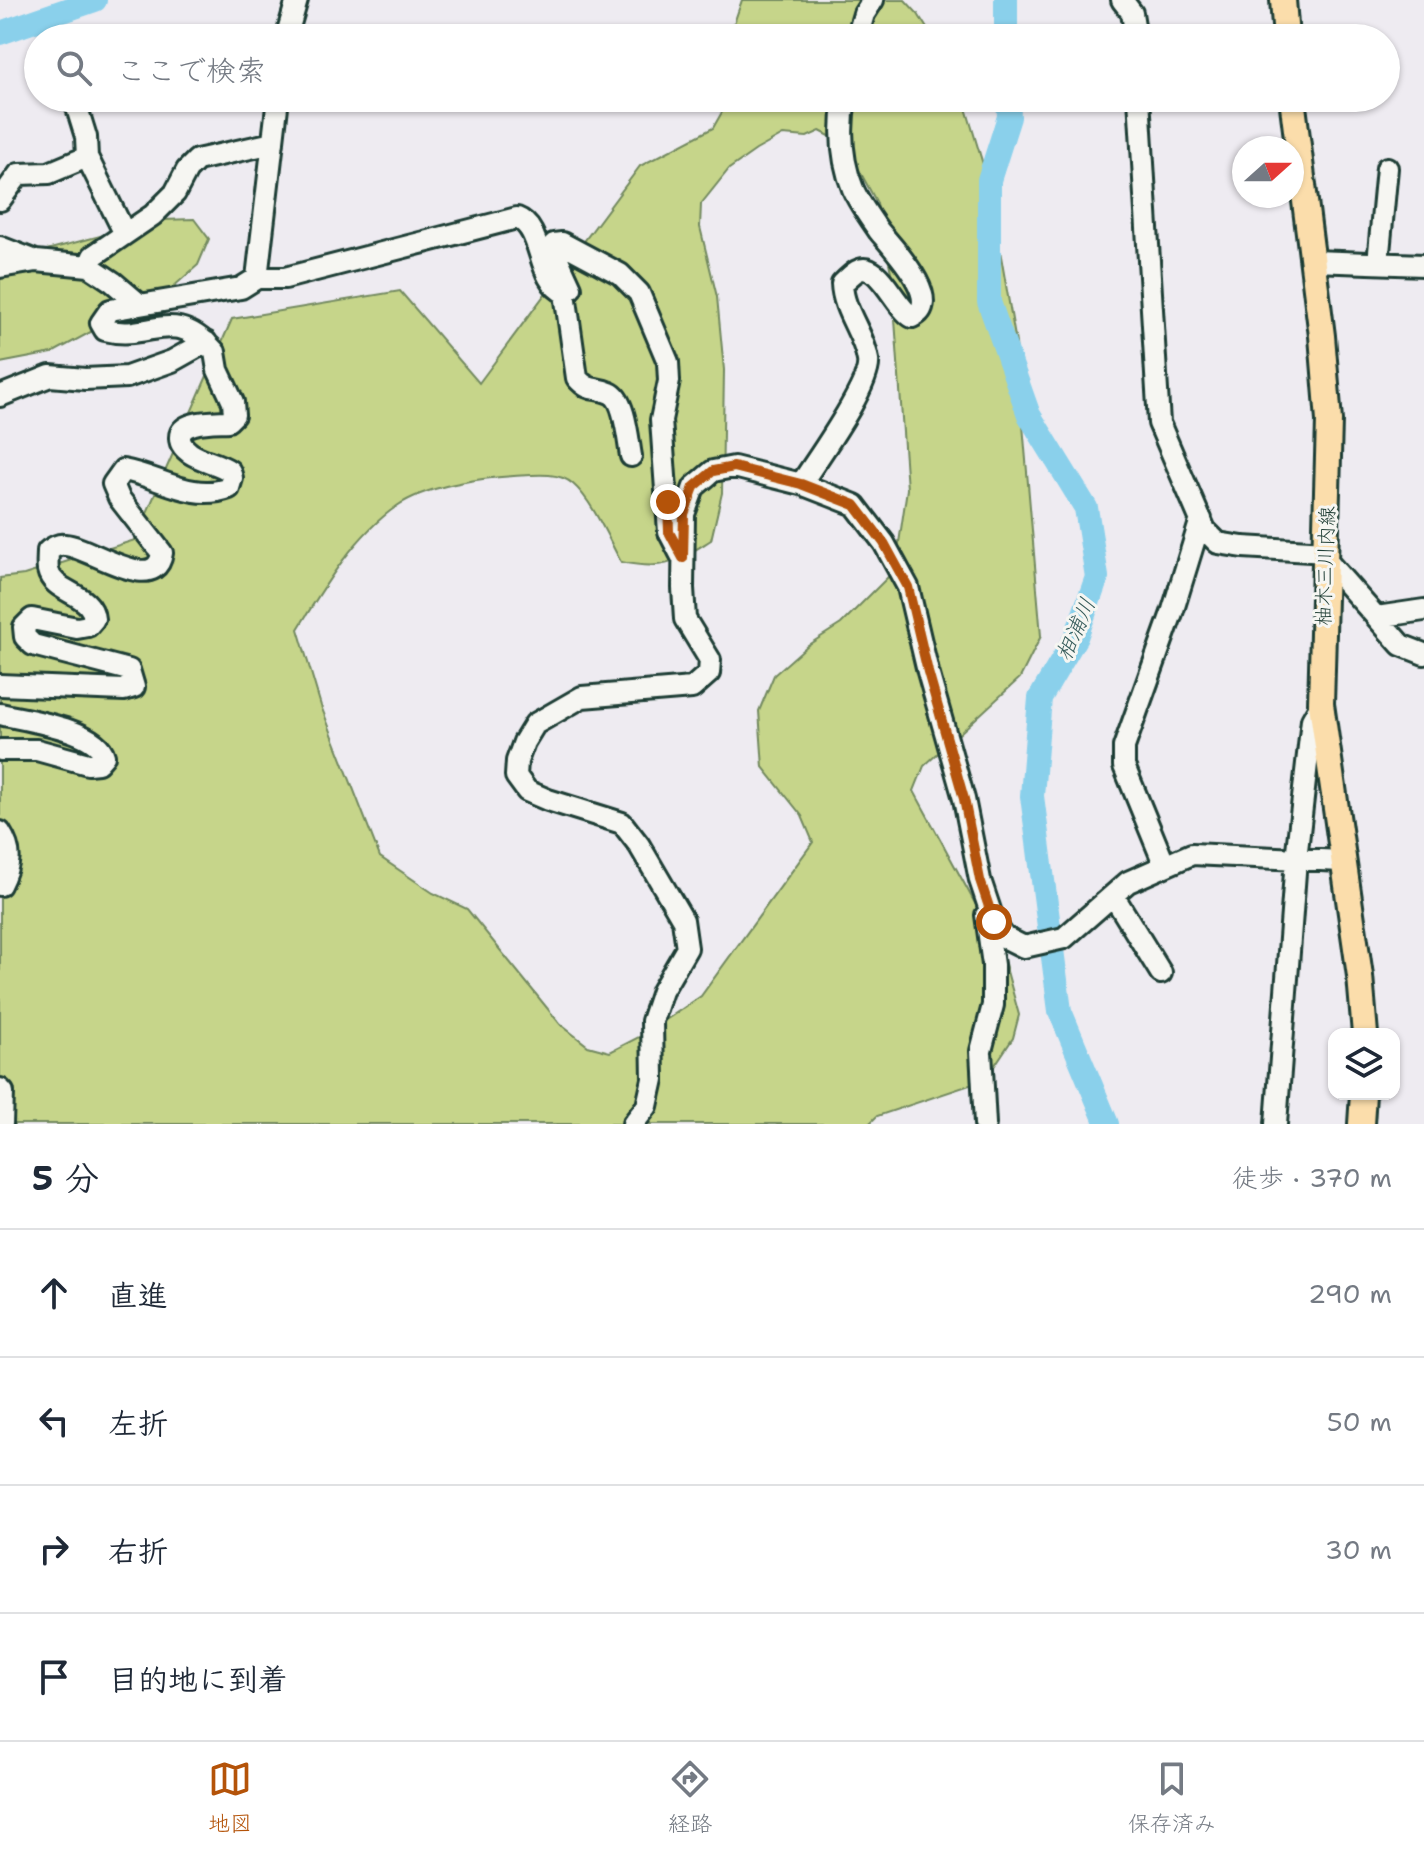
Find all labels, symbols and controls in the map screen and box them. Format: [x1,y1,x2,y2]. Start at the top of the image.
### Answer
search box [24,24,1400,112]
icon: search [52,46,96,90]
text: ここで検索 [116,50,266,91]
north arrow [1232,136,1304,208]
route end [650,484,686,520]
street label: 柚木三川内線 [1310,506,1340,626]
water label: 相浦川 [1049,593,1102,665]
route start [976,904,1012,940]
map controls [1328,1028,1400,1100]
button: layers [1328,1028,1400,1100]
text: 5 分 [32,1155,99,1201]
text: 徒歩 · 370 m [1232,1160,1392,1195]
icon: ahead [32,1271,76,1315]
text: 直進 [108,1275,168,1316]
text: 290 m [1308,1276,1392,1311]
icon: left [32,1399,76,1443]
text: 左折 [108,1403,168,1444]
text: 50 m [1327,1404,1392,1439]
icon: right [32,1527,76,1571]
text: 右折 [108,1531,168,1572]
text: 30 m [1325,1532,1392,1567]
icon: arrive [32,1655,76,1699]
text: 目的地に到着 [108,1659,288,1700]
tab: 地図 [208,1757,252,1838]
tab: 経路 [668,1757,712,1838]
tab: 保存済み [1128,1757,1216,1838]

